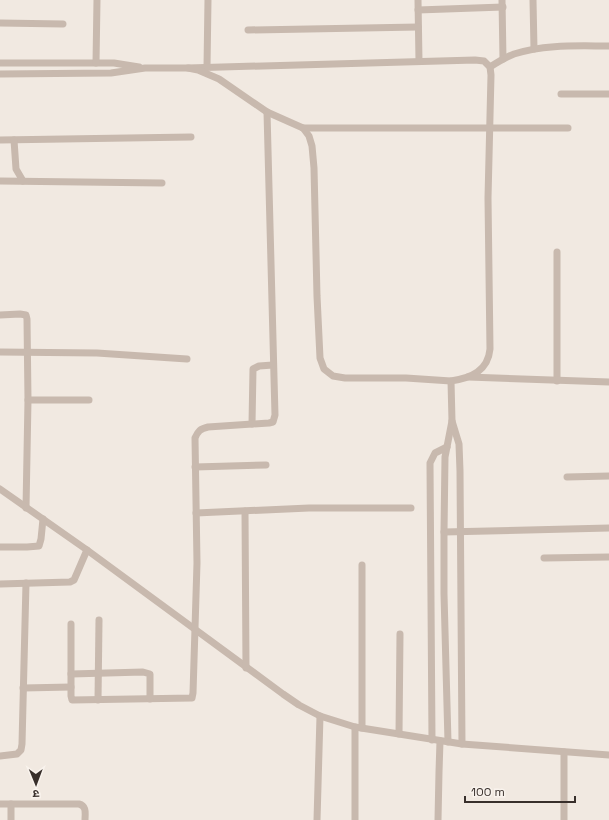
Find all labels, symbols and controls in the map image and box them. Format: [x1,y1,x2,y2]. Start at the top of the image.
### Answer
north arrow [16,764,56,804]
scale bar [465,778,575,804]
text: 100 m [471,784,505,800]
text: उ [32,787,40,801]

